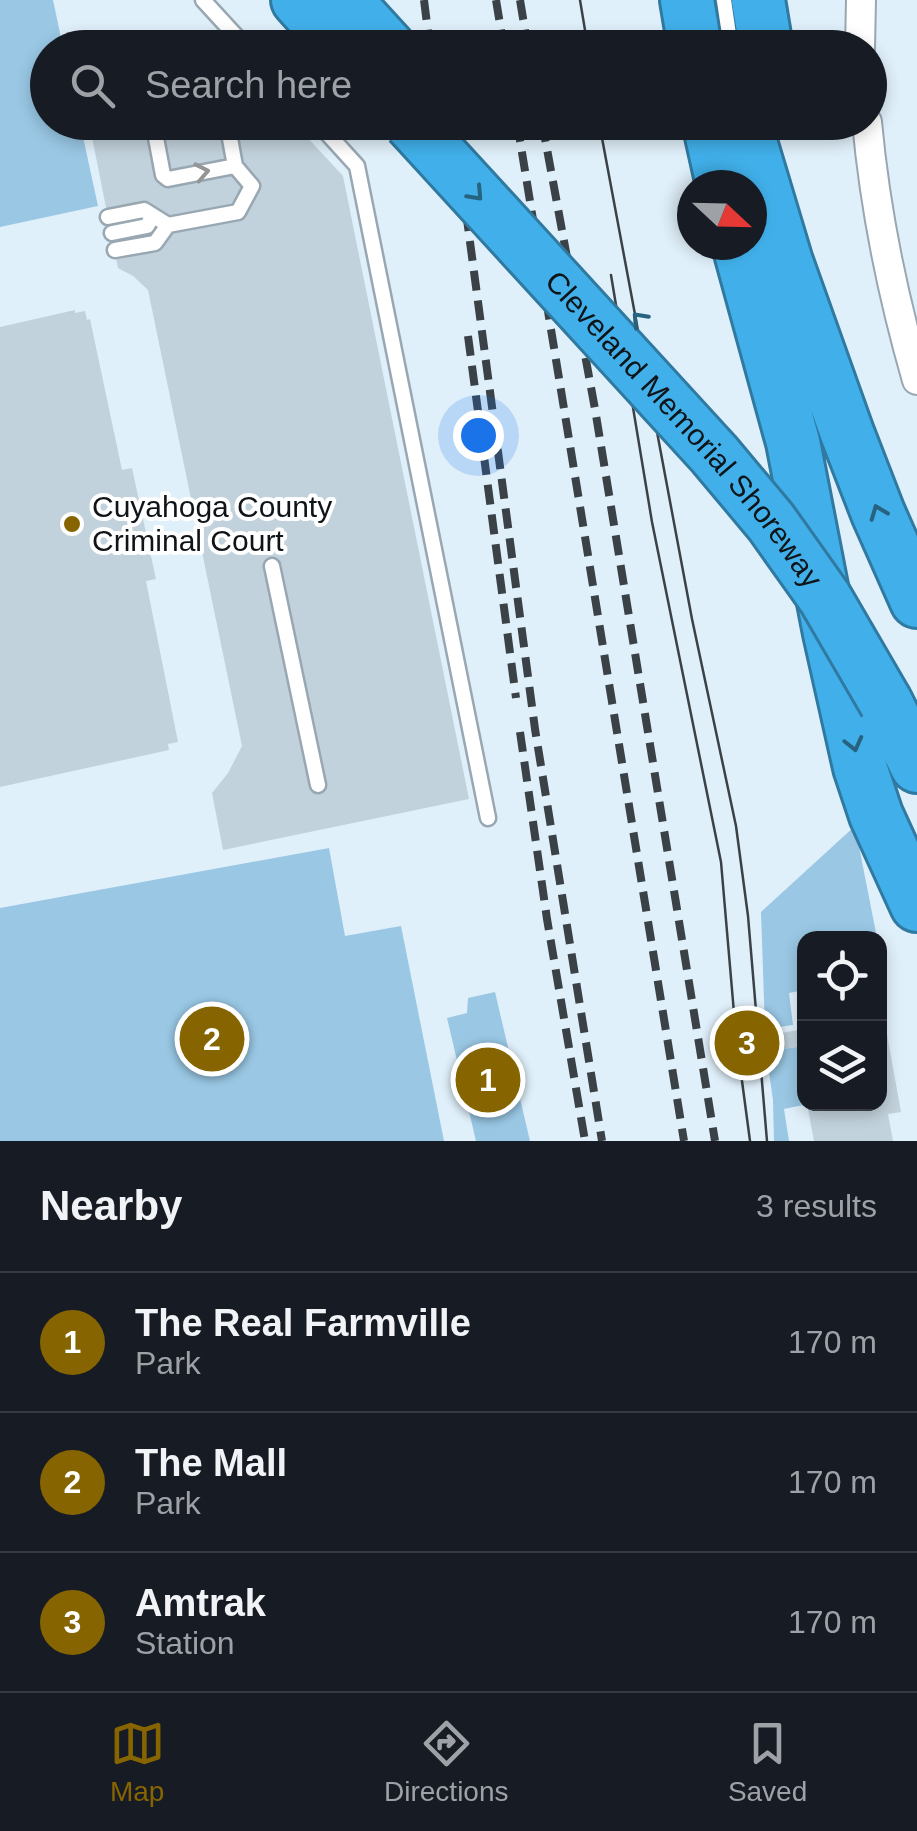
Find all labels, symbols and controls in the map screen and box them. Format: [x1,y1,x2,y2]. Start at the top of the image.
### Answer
search box [30,30,887,140]
icon: search [65,58,120,113]
text: Search here [145,64,352,106]
one-way arrow [194,162,210,183]
north arrow [677,170,767,260]
one-way arrow [465,182,483,201]
street label: Cleveland Memorial Shoreway [539,264,829,594]
one-way arrow [633,312,651,331]
your location [453,410,504,461]
place label: Cuyahoga County Criminal Court [92,490,332,557]
one-way arrow [869,504,889,521]
marker: Cuyahoga County Criminal Court [61,513,83,535]
one-way arrow [843,735,864,752]
map controls [797,931,887,1111]
button: locate [797,931,887,1021]
pin: 2 [180,1002,244,1076]
pin: 3 [714,1006,780,1080]
button: layers [797,1021,887,1111]
pin: 1 [456,1042,520,1118]
text: Nearby [40,1182,182,1229]
text: 3 results [756,1188,877,1224]
text: The Real Farmville [135,1302,471,1344]
text: 1 [64,1324,81,1360]
text: 170 m [788,1324,877,1360]
text: Park [135,1345,201,1381]
text: The Mall [135,1442,287,1484]
text: 2 [64,1464,81,1500]
text: 170 m [788,1464,877,1500]
text: Park [135,1485,201,1521]
text: Amtrak [135,1582,266,1624]
text: 3 [64,1604,81,1640]
text: 170 m [788,1604,877,1640]
text: Station [135,1625,235,1661]
tab: Map [110,1716,165,1808]
tab: Directions [384,1716,509,1808]
tab: Saved [728,1716,807,1808]

